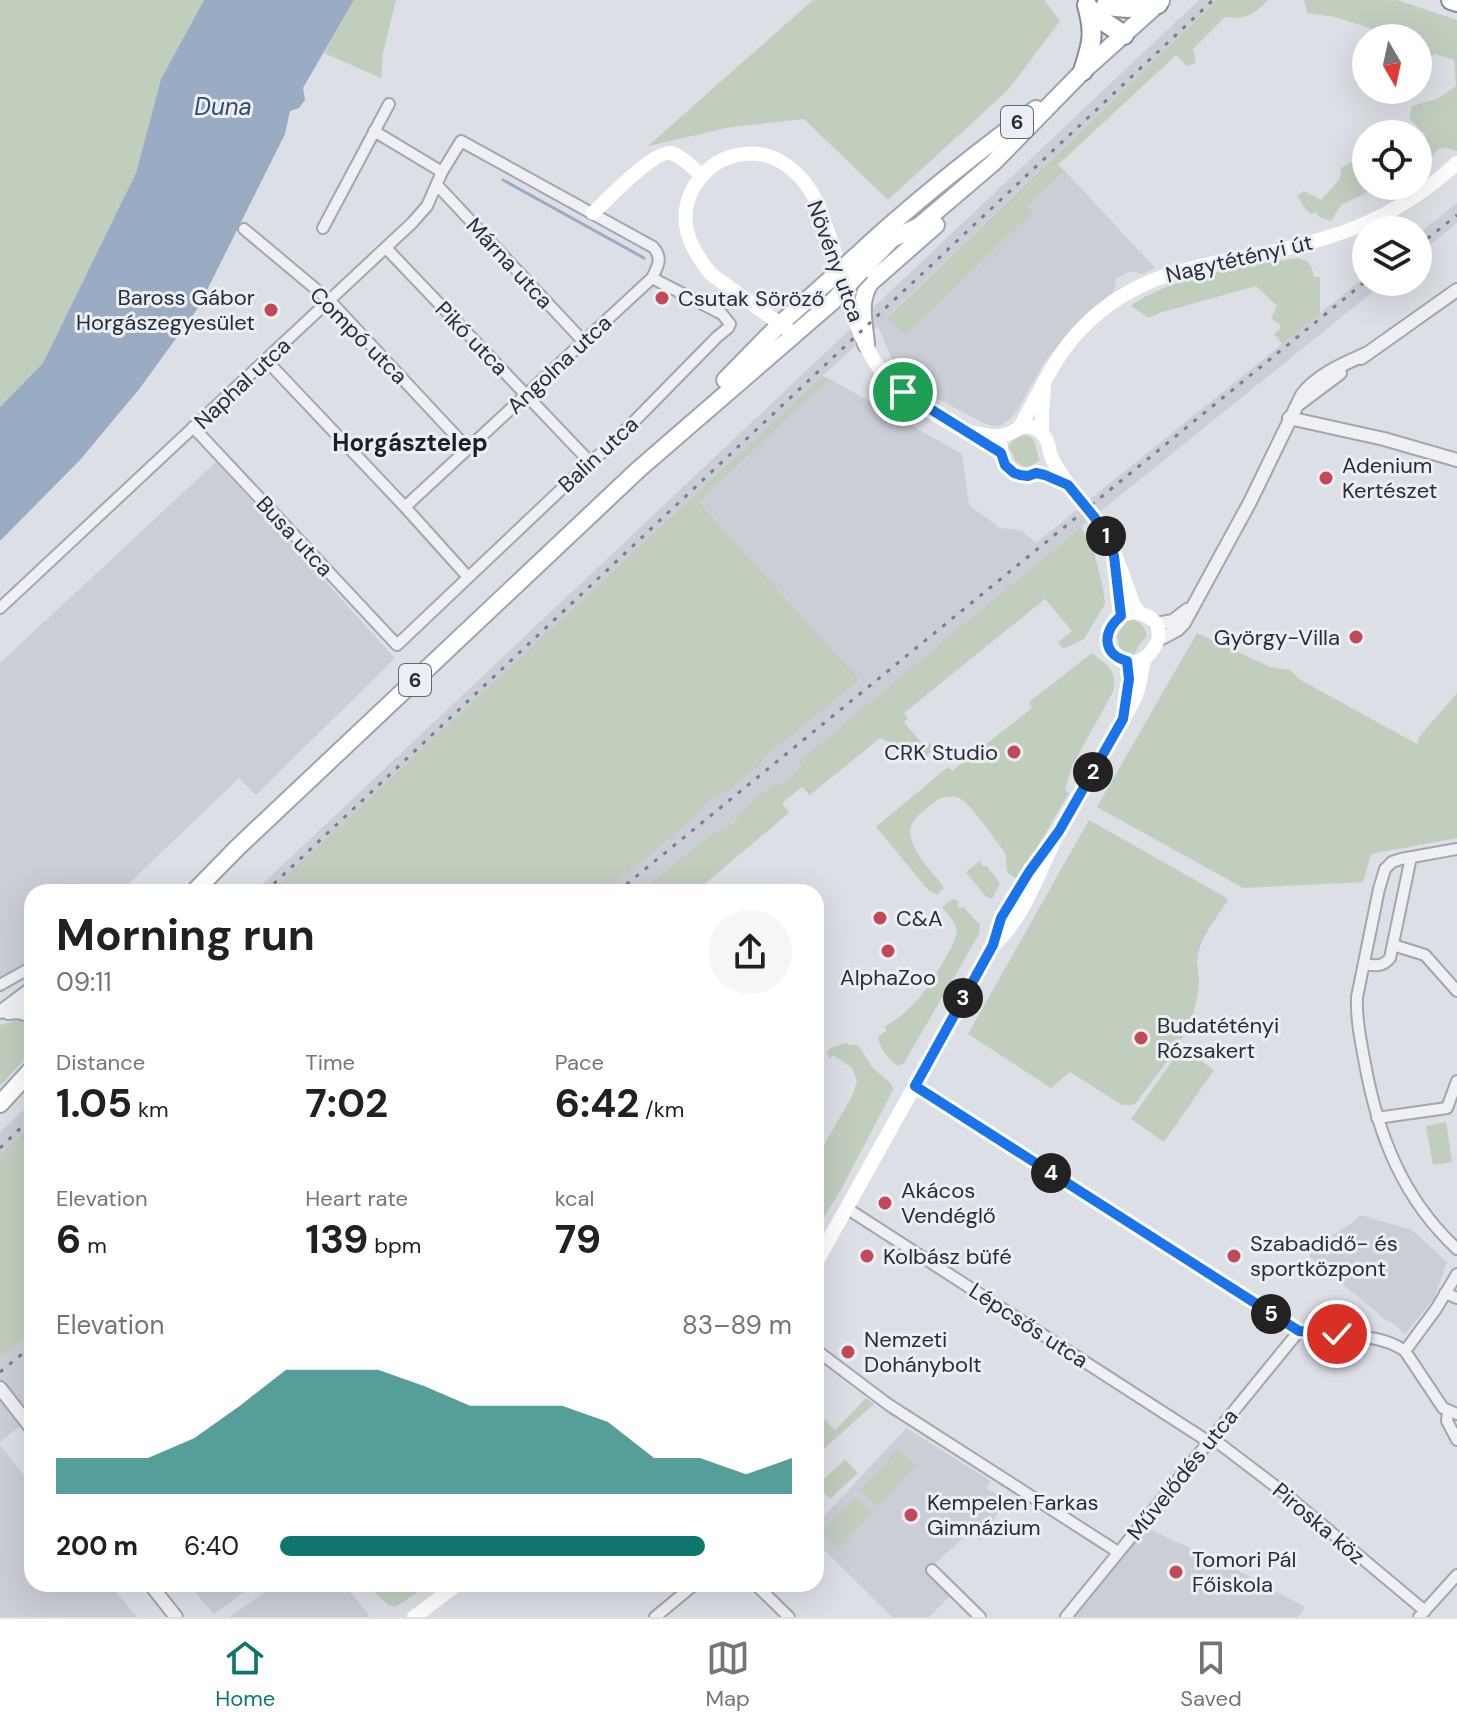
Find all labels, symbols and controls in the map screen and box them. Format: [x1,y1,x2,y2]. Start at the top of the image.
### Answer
north arrow [1352,24,1432,104]
map controls [1352,24,1432,296]
water label: Duna [194,91,252,122]
road number: 6 [1001,106,1033,138]
button: locate [1352,120,1432,200]
street label: Növény utca [800,196,871,326]
street label: Márna utca [460,212,559,315]
button: layers [1352,216,1432,296]
street label: Nagytétényi út [1163,228,1315,289]
street label: Compó utca [304,280,414,390]
place label: Baross Gábor Horgászegyesület [76,283,255,337]
place label: Csutak Söröző [678,284,825,313]
marker: Csutak Söröző [653,289,671,307]
street label: Pikó utca [429,295,514,382]
marker: Baross Gábor Horgászegyesület [262,301,280,319]
street label: Angolna utca [501,308,618,420]
street label: Naphal utca [188,331,297,436]
pin [869,358,937,426]
icon: arrive [881,370,925,414]
street label: Balin utca [552,410,645,499]
district label: Horgásztelep [332,427,488,458]
place label: Adenium Kertészet [1342,451,1437,505]
marker: Adenium Kertészet [1317,469,1335,487]
street label: Busa utca [250,490,339,583]
pin: 1 [1086,516,1126,556]
text: 1 [1102,521,1110,550]
place label: György-Villa [1214,623,1340,652]
marker: György-Villa [1347,628,1365,646]
road number: 6 [399,664,431,696]
place label: CRK Studio [884,738,998,767]
marker: CRK Studio [1005,743,1023,761]
pin: 2 [1073,752,1113,792]
text: 2 [1087,757,1099,786]
place label: C&A [896,904,943,933]
text: Morning run [56,906,315,964]
marker: C&A [871,909,889,927]
button: share [708,910,792,994]
marker: AlphaZoo [879,942,897,960]
place label: AlphaZoo [840,963,936,992]
text: 09:11 [56,965,112,999]
pin: 3 [943,978,983,1018]
text: 3 [956,983,970,1012]
place label: Budatétényi Rózsakert [1157,1011,1279,1065]
marker: Budatétényi Rózsakert [1132,1029,1150,1047]
text: Distance [56,1048,145,1077]
text: Time [305,1048,355,1077]
text: Pace [555,1048,604,1077]
text: 1.05 [56,1077,132,1129]
text: 7:02 [305,1077,388,1129]
text: 6:42 [555,1077,639,1129]
text: km [132,1095,169,1124]
text: /km [639,1095,684,1124]
pin: 4 [1031,1153,1071,1193]
text: 4 [1044,1158,1058,1187]
place label: Akácos Vendéglő [901,1176,996,1230]
text: Elevation [56,1184,148,1213]
text: Heart rate [305,1184,408,1213]
text: kcal [555,1184,594,1213]
marker: Akácos Vendéglő [876,1194,894,1212]
text: 6 [56,1213,81,1265]
text: 139 [305,1213,368,1265]
text: 79 [555,1213,601,1265]
place label: Szabadidő- és sportközpont [1250,1229,1398,1283]
text: m [81,1231,107,1260]
text: bpm [368,1231,421,1260]
place label: Kolbász büfé [883,1242,1012,1271]
marker: Kolbász büfé [858,1247,876,1265]
marker: Szabadidő- és sportközpont [1225,1247,1243,1265]
street label: Lépcsős utca [964,1276,1094,1375]
pin: 5 [1251,1294,1291,1334]
text: 5 [1264,1299,1278,1328]
pin [1303,1300,1371,1368]
text: Elevation [56,1308,164,1342]
text: 83–89 m [682,1308,792,1342]
icon: check [1315,1312,1359,1356]
place label: Nemzeti Dohánybolt [864,1325,982,1379]
marker: Nemzeti Dohánybolt [839,1343,857,1361]
street label: Művelődés utca [1120,1403,1244,1546]
street label: Piroska köz [1266,1476,1371,1571]
place label: Kempelen Farkas Gimnázium [927,1488,1099,1542]
marker: Kempelen Farkas Gimnázium [902,1506,920,1524]
text: 200 m [56,1529,138,1563]
text: 6:40 [184,1529,239,1563]
place label: Tomori Pál Főiskola [1192,1545,1296,1599]
marker: Tomori Pál Főiskola [1167,1563,1185,1581]
tab: Home [215,1636,275,1713]
tab: Map [706,1636,750,1713]
tab: Saved [1180,1636,1242,1713]

